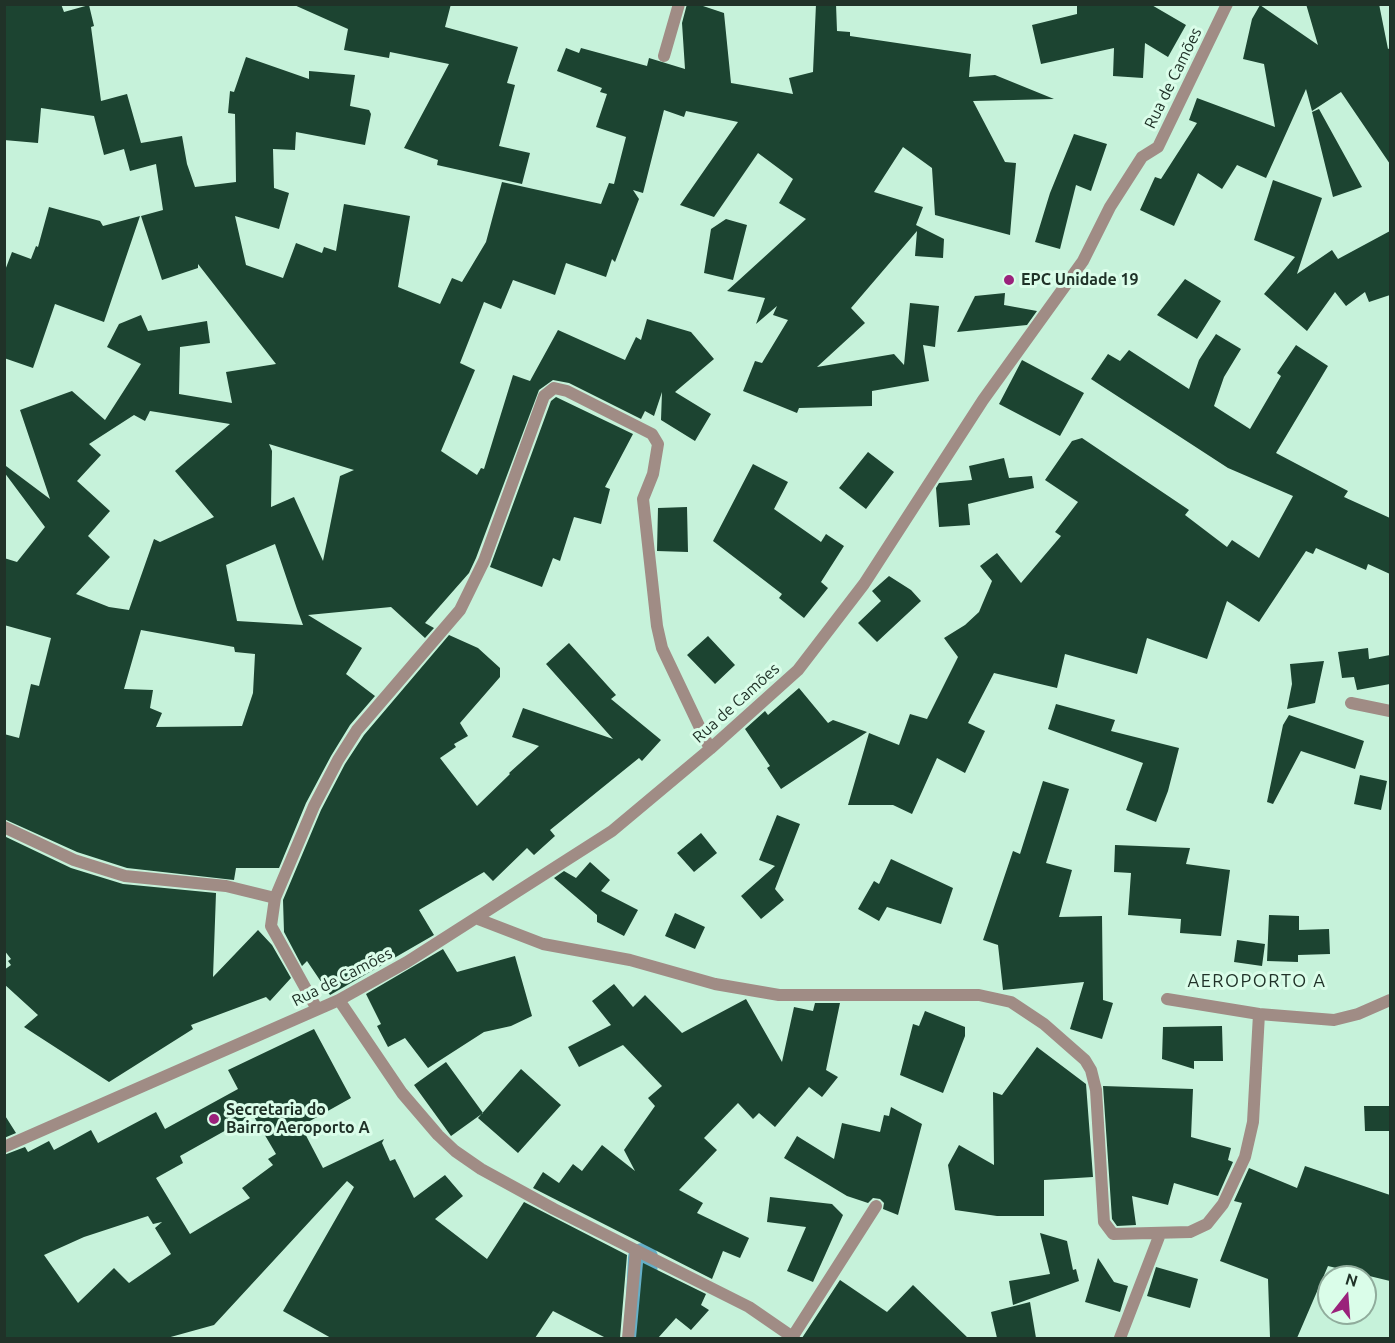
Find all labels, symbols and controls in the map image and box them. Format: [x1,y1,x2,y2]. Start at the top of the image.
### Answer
street label: Rua de Camões [1140,24,1206,132]
place label: EPC Unidade 19 [1021,270,1139,290]
marker: EPC Unidade 19 [1002,273,1016,287]
street label: Rua de Camões [689,659,783,747]
street label: Rua de Camões [289,944,395,1010]
district label: AEROPORTO A [1188,970,1326,992]
place label: Secretaria do Bairro Aeroporto A [226,1100,370,1138]
marker: Secretaria do Bairro Aeroporto A [207,1112,221,1126]
north arrow [1317,1265,1377,1325]
text: N [1343,1269,1360,1290]

